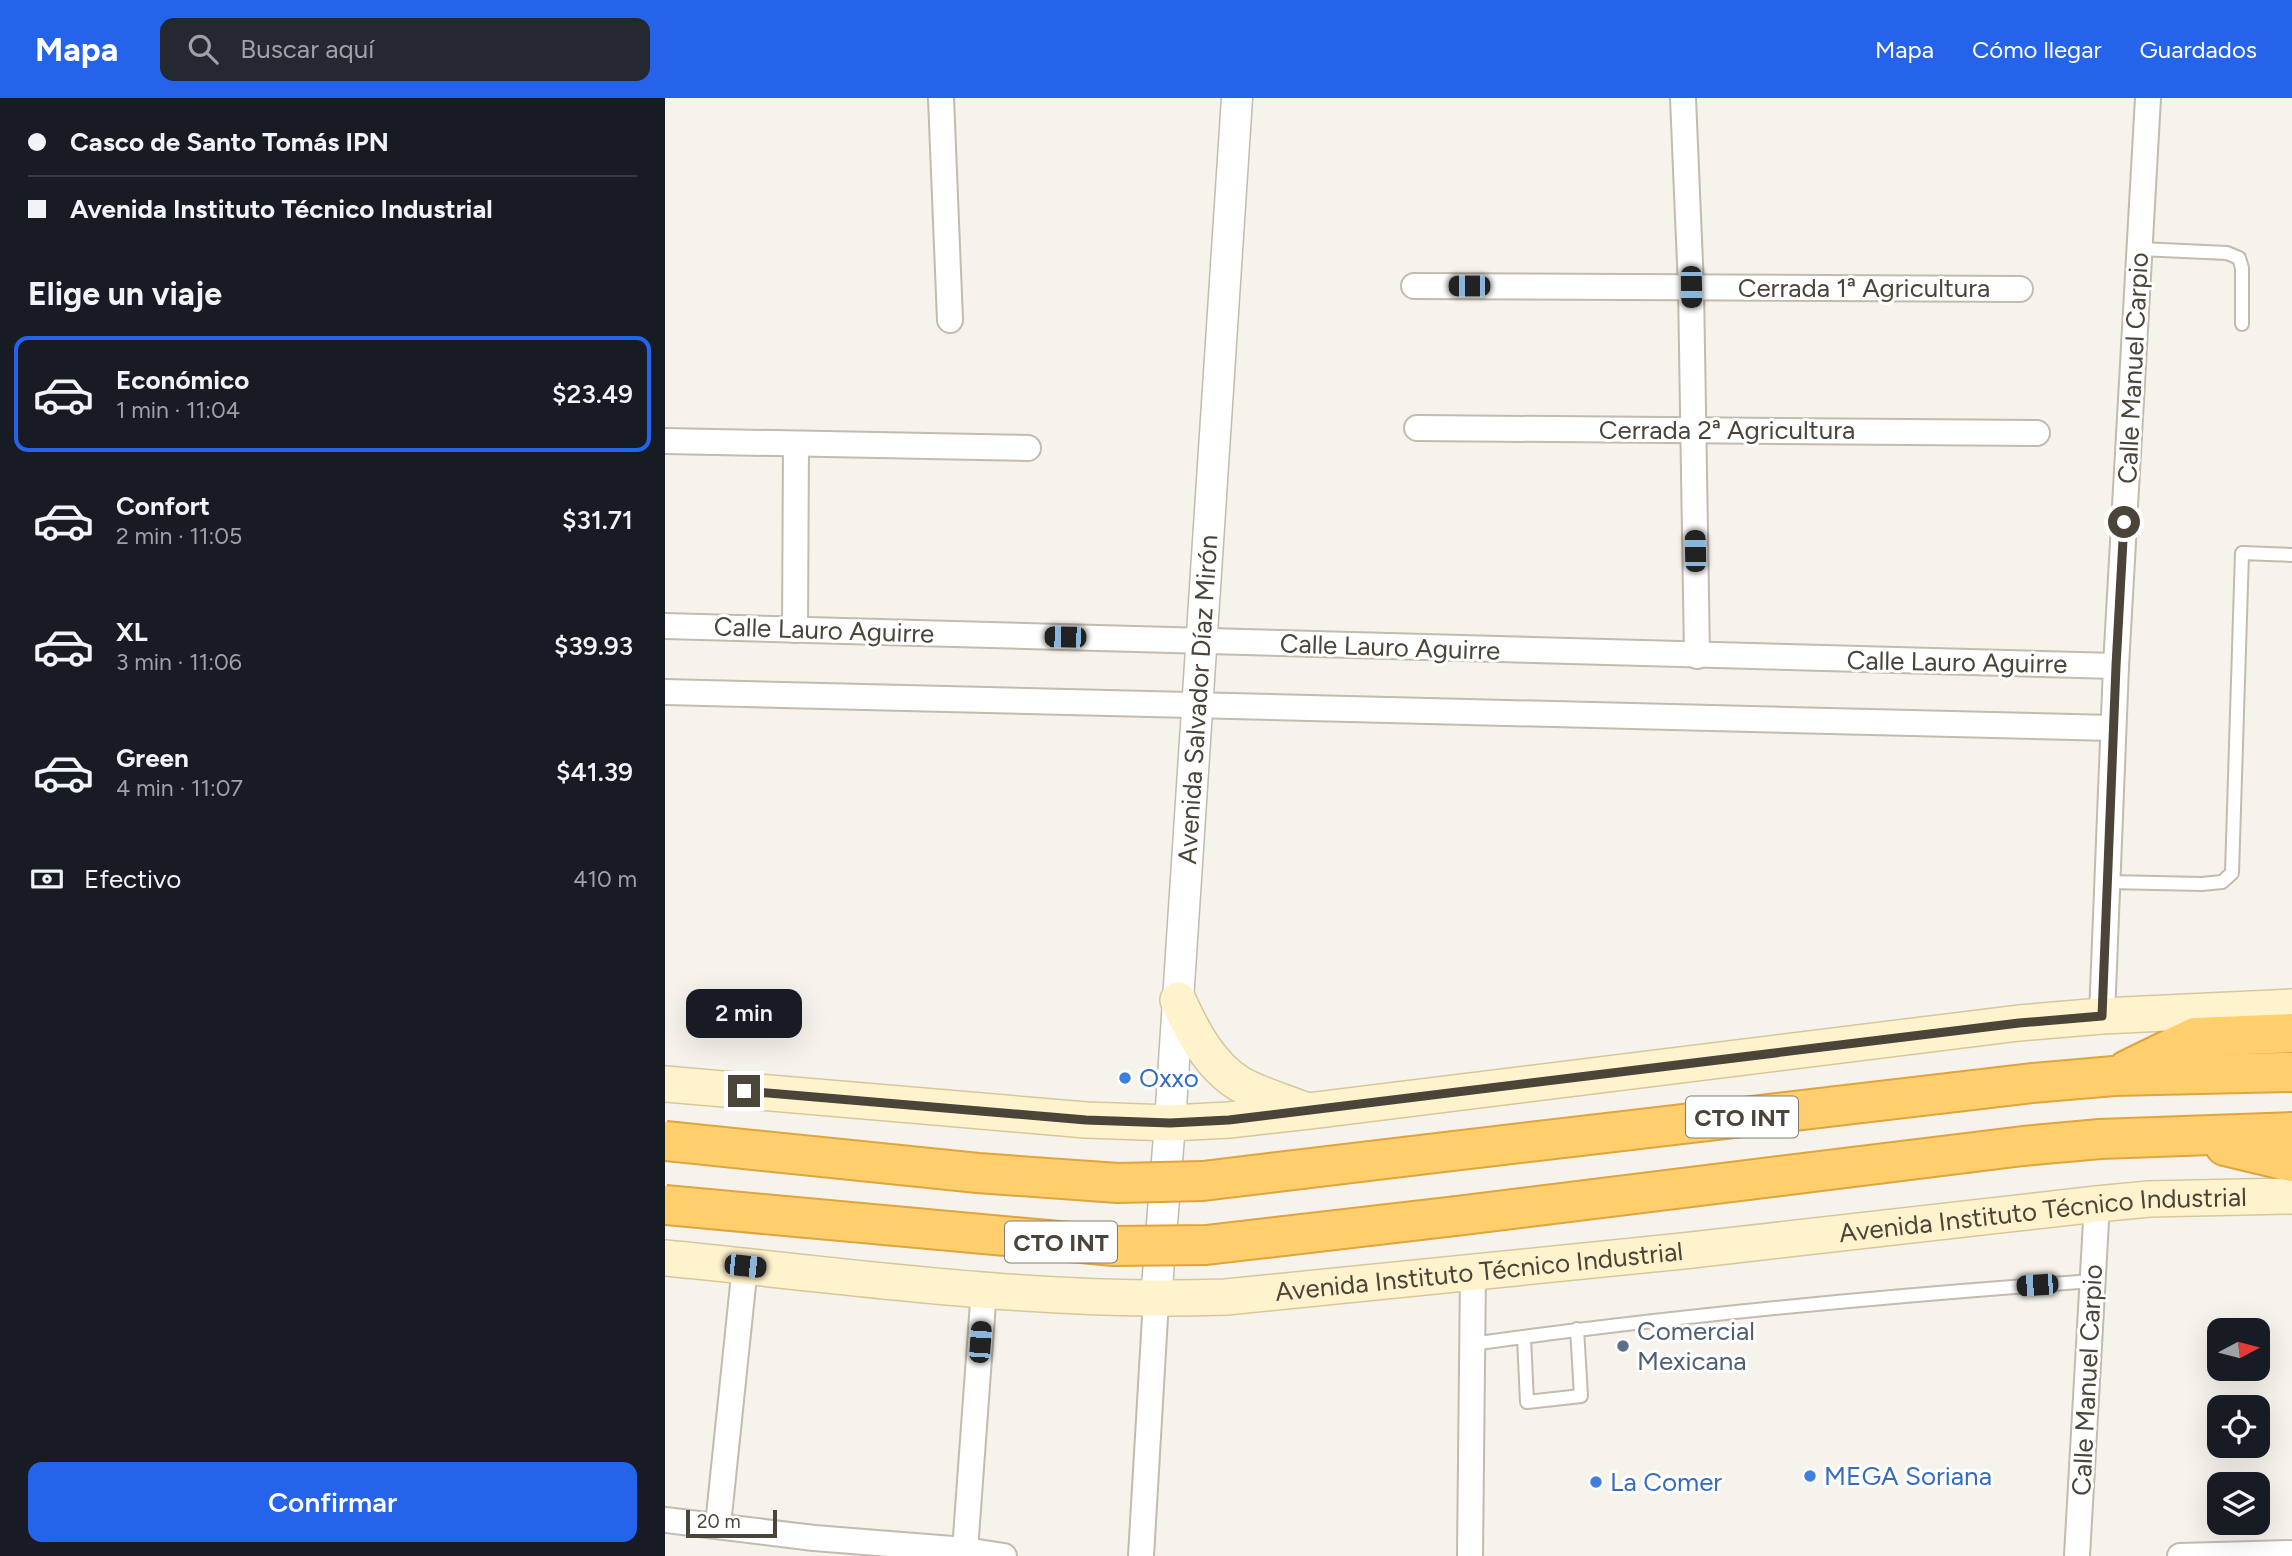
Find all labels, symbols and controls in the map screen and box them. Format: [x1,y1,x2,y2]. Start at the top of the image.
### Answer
search box [160,18,650,81]
text: Mapa [35,30,118,69]
icon: search [184,30,222,68]
text: Buscar aquí [240,33,374,65]
text: Mapa [1875,35,1934,64]
text: Cómo llegar [1972,35,2102,64]
text: Guardados [2140,35,2257,64]
text: Casco de Santo Tomás IPN [70,126,389,158]
text: Avenida Instituto Técnico Industrial [70,193,493,225]
street label: Calle Manuel Carpio [2111,251,2155,485]
car [1681,266,1702,308]
street label: Cerrada 1ª Agricultura [1738,272,1990,304]
text: Elige un viaje [28,275,222,313]
car [1449,276,1491,297]
icon: car [32,363,95,426]
text: Económico [116,364,249,396]
text: $23.49 [552,378,633,410]
text: 1 min · 11:04 [116,396,240,424]
street label: Cerrada 2ª Agricultura [1599,414,1855,446]
icon: car [32,489,95,552]
text: Confort [116,490,210,522]
text: $31.71 [562,504,633,536]
route start [2108,506,2140,538]
text: 2 min · 11:05 [116,522,242,550]
car [1685,530,1706,572]
street label: Avenida Salvador Díaz Mirón [1171,534,1224,865]
street label: Calle Lauro Aguirre [713,610,935,650]
icon: car [32,615,95,678]
text: XL [116,616,148,648]
car [1044,626,1087,648]
street label: Calle Lauro Aguirre [1279,627,1501,667]
text: $39.93 [554,630,633,662]
street label: Calle Lauro Aguirre [1846,644,2068,680]
text: 3 min · 11:06 [116,648,242,676]
icon: car [32,741,95,804]
text: Green [116,742,189,774]
text: $41.39 [556,756,633,788]
text: 4 min · 11:07 [116,774,243,802]
icon: cash [28,860,66,898]
text: Efectivo [84,863,181,895]
text: 410 m [573,865,637,893]
callout: 2 min [686,990,802,1038]
text: 2 min [715,999,773,1027]
place label: Oxxo [1139,1062,1199,1094]
marker: Oxxo [1117,1070,1133,1086]
route end [728,1075,760,1107]
road number: CTO INT [1686,1097,1798,1138]
street label: Avenida Instituto Técnico Industrial [1837,1181,2247,1249]
road number: CTO INT [1005,1222,1117,1262]
street label: Avenida Instituto Técnico Industrial [1273,1235,1684,1308]
car [724,1253,767,1279]
street label: Calle Manuel Carpio [2065,1263,2109,1497]
car [2016,1273,2059,1297]
place label: Comercial Mexicana [1637,1315,1755,1377]
north arrow [2207,1318,2270,1381]
map controls [2207,1318,2270,1535]
car [969,1320,992,1364]
marker: Comercial Mexicana [1615,1338,1631,1354]
button: locate [2207,1395,2270,1458]
place label: MEGA Soriana [1824,1460,1992,1492]
button: Confirmar [28,1462,637,1542]
place label: La Comer [1610,1466,1722,1498]
marker: MEGA Soriana [1802,1468,1818,1484]
button: layers [2207,1472,2270,1535]
marker: La Comer [1588,1474,1604,1490]
scale bar [686,1507,777,1539]
text: 20 m [697,1510,741,1533]

